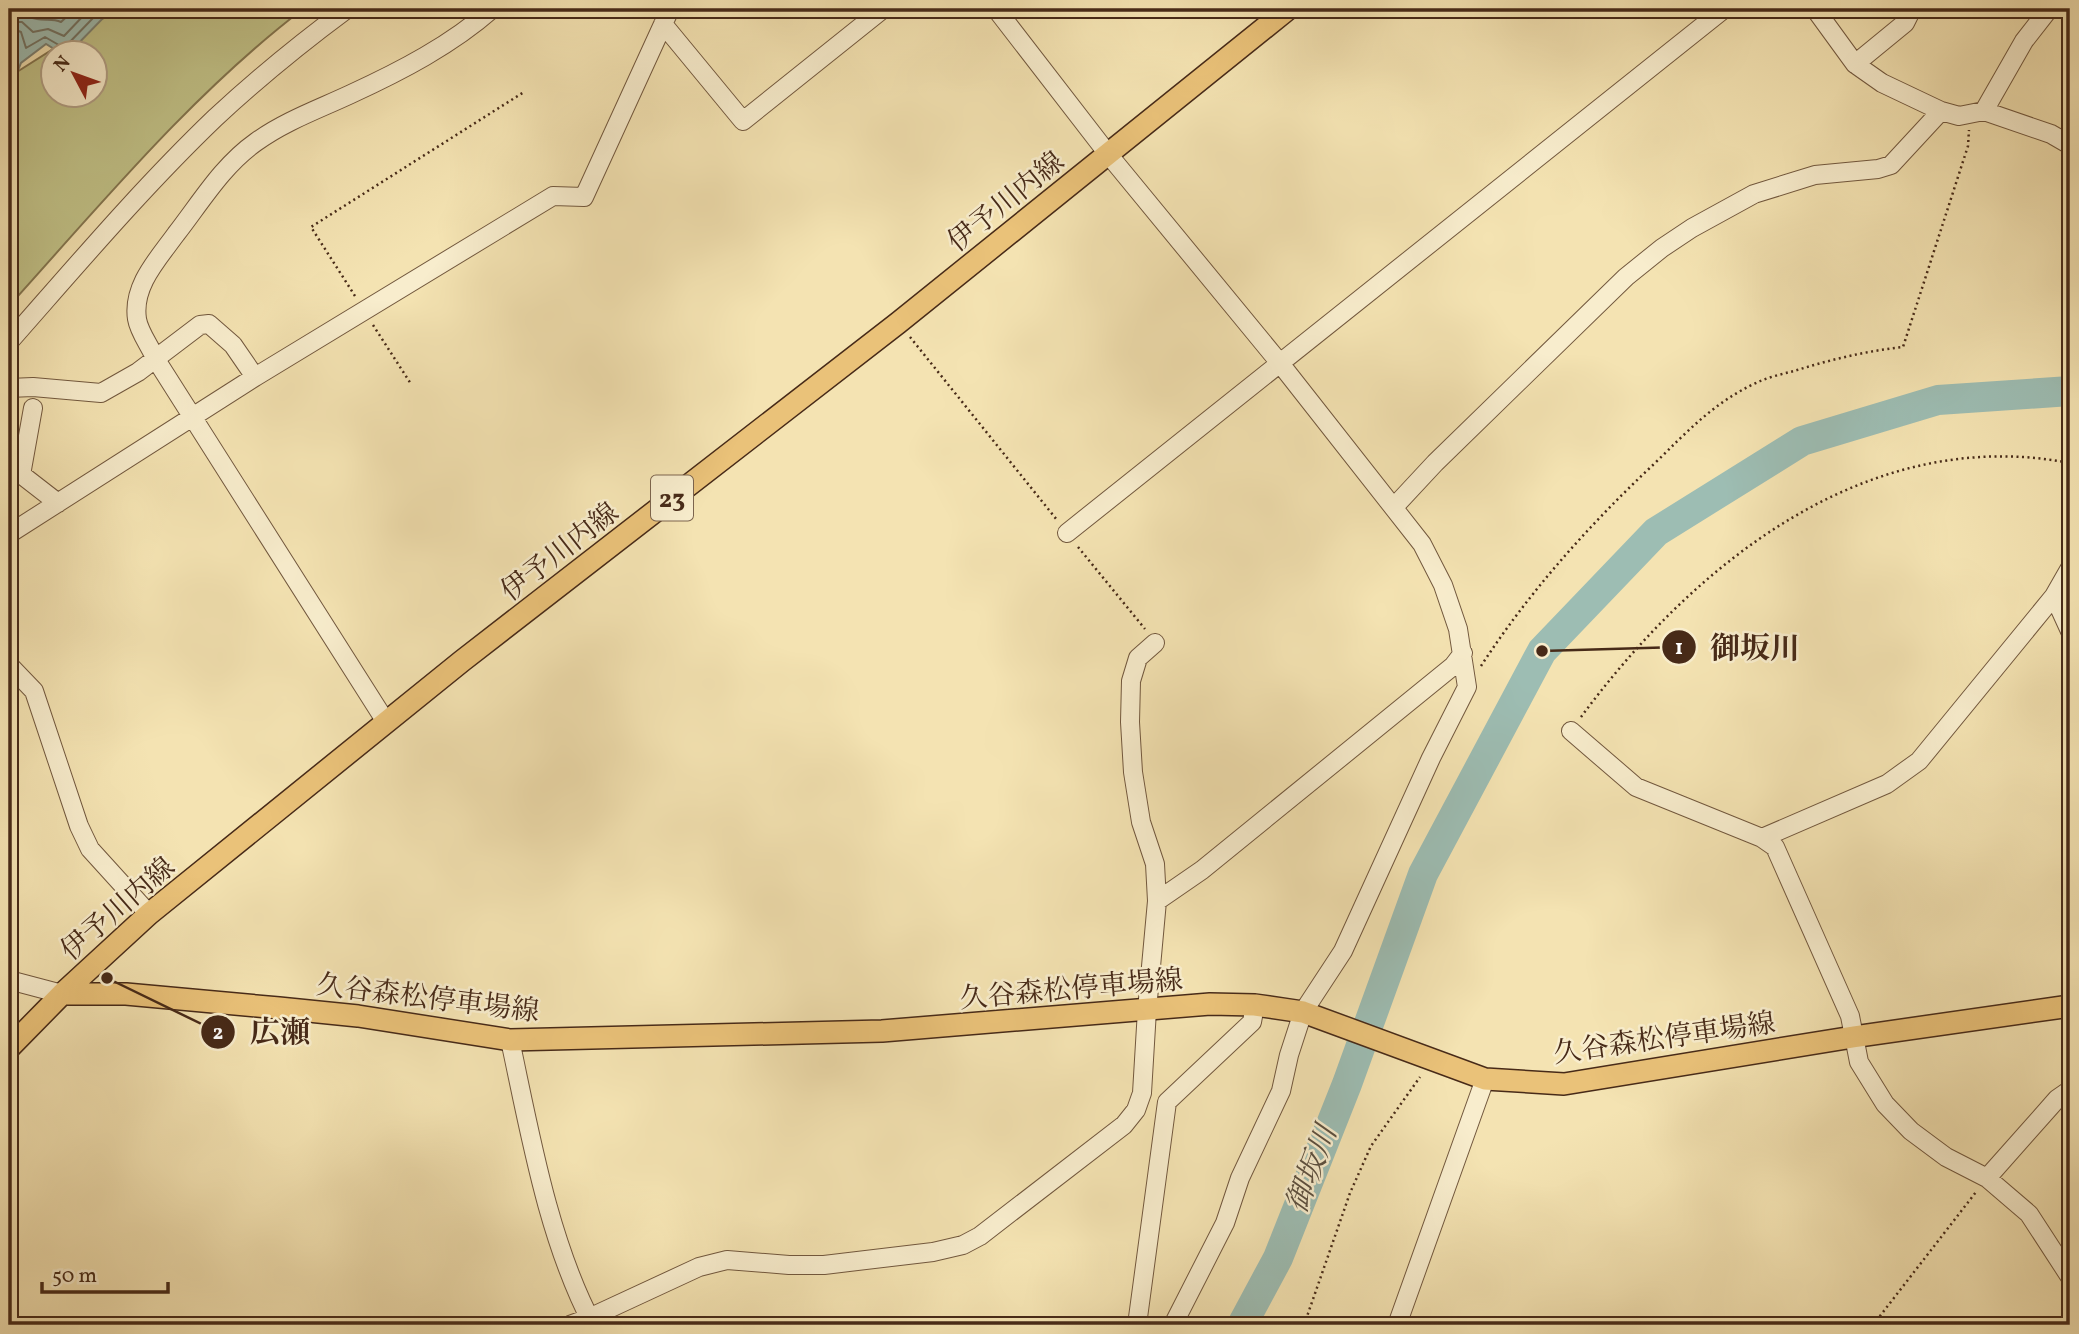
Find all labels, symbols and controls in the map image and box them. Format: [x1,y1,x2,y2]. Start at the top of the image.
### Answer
north arrow [38,38,108,108]
text: N [48,50,77,78]
street label: 伊予川内線 [940,144,1073,262]
road number: 23 [651,476,693,520]
street label: 伊予川内線 [493,495,628,611]
callout: 御坂川 [1661,622,1814,673]
text: 御坂川 [1710,629,1800,671]
text: 1 [1675,634,1683,663]
street label: 伊予川内線 [53,849,184,971]
street label: 久谷森松停車場線 [958,961,1184,1020]
street label: 久谷森松停車場線 [314,966,541,1032]
street label: 久谷森松停車場線 [1551,1005,1778,1074]
callout: 広瀬 [201,1006,324,1057]
text: 広瀬 [250,1013,310,1055]
text: 2 [213,1019,223,1048]
water label: 御坂川 [1277,1117,1350,1219]
scale bar [42,1250,168,1294]
text: 50 m [52,1262,97,1291]

